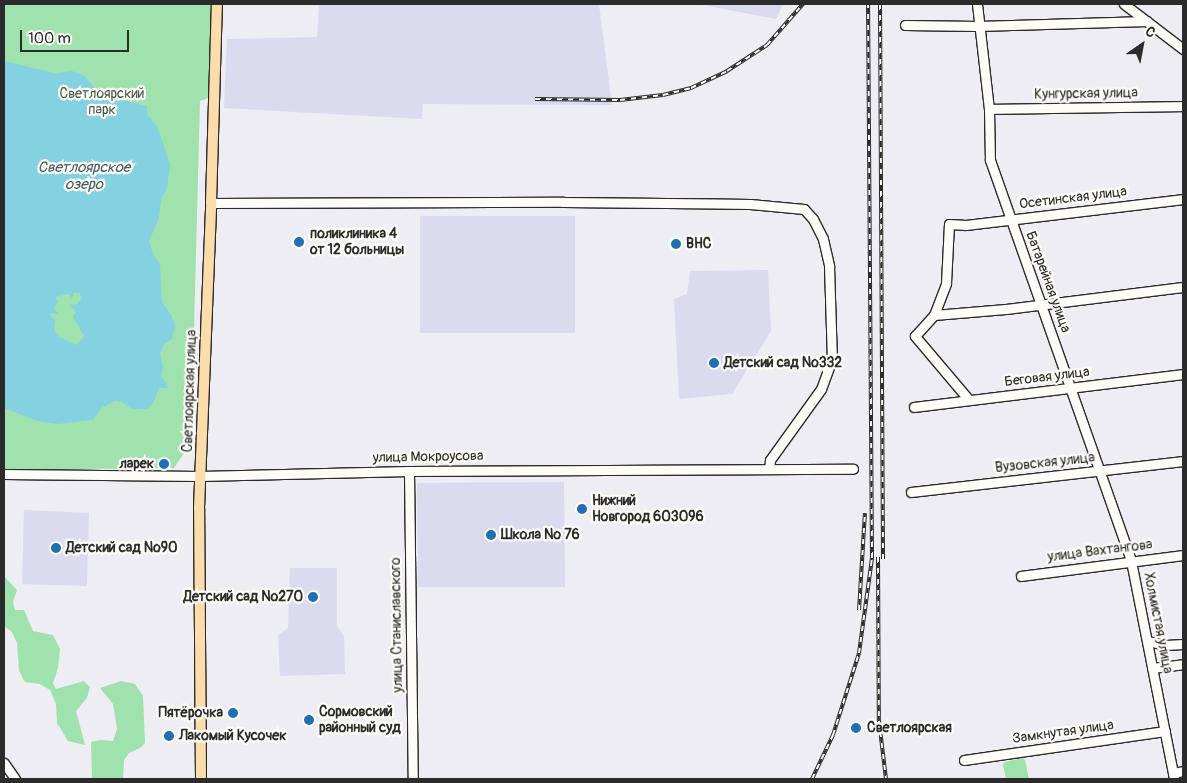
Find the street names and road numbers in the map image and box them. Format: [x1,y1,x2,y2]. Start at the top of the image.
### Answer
street label: Кунгурская улица [1034,85,1138,103]
street label: Осетинская улица [1018,183,1128,213]
street label: Батарейная улица [1022,229,1074,335]
street label: Светлоярская улица [179,329,201,453]
street label: Беговая улица [1004,363,1090,391]
street label: улица Мокроусова [372,448,484,466]
street label: Вузовская улица [994,449,1096,477]
street label: улица Вахтангова [1047,536,1153,566]
street label: улица Станиславского [387,557,407,693]
street label: Холмистая улица [1140,571,1176,675]
street label: Замкнутая улица [1011,717,1115,747]

